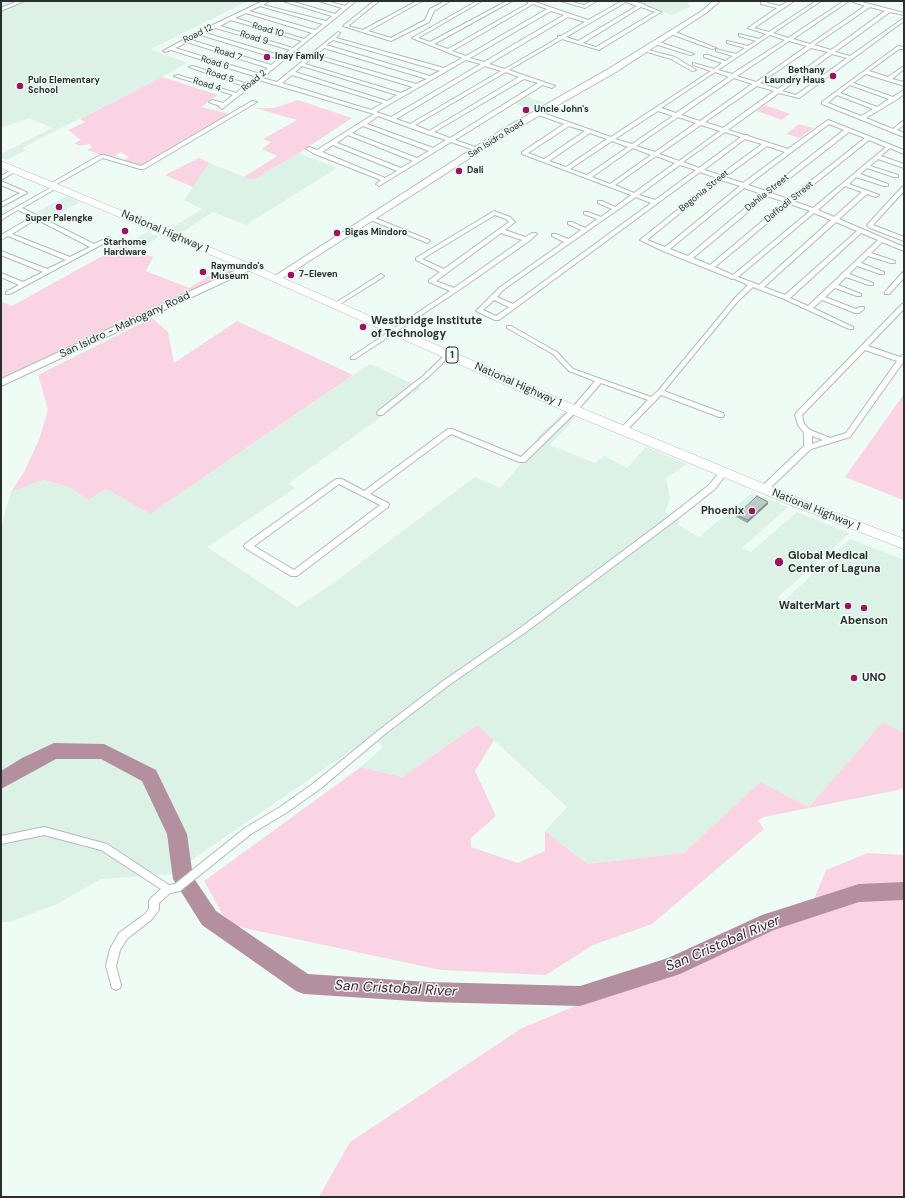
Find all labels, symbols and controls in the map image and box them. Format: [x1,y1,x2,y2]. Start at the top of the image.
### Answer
street label: Road 10 [251,20,285,40]
street label: Road 12 [182,22,214,46]
street label: Road 9 [239,29,269,47]
street label: Road 7 [213,45,243,63]
marker: Inay Family [262,52,272,62]
place label: Inay Family [275,52,324,62]
street label: Road 6 [200,54,230,72]
street label: Road 5 [205,66,235,86]
place label: Bethany Laundry Haus [764,66,825,87]
street label: Road 2 [240,68,268,94]
marker: Bethany Laundry Haus [828,71,838,81]
place label: Pulo Elementary School [28,76,100,97]
street label: Road 4 [192,76,222,94]
marker: Pulo Elementary School [15,81,25,91]
marker: Uncle John's [521,105,531,115]
place label: Uncle John's [534,105,589,115]
street label: San Isidro Road [466,117,526,161]
marker: Dali [454,166,464,176]
place label: Dali [467,166,484,176]
street label: Begonia Street [677,168,731,214]
street label: Dahlia Street [743,172,791,214]
street label: Daffodil Street [762,179,816,225]
marker: Super Palengke [54,202,64,212]
street label: National Highway 1 [119,208,211,256]
place label: Super Palengke [25,214,93,224]
marker: Starhome Hardware [120,226,130,236]
marker: Bigas Mindoro [332,228,342,238]
place label: Bigas Mindoro [345,228,407,238]
place label: Starhome Hardware [103,238,147,259]
place label: Raymundo's Museum [211,262,264,283]
marker: Raymundo's Museum [198,267,208,277]
marker: 7-Eleven [286,270,296,280]
place label: 7-Eleven [299,270,338,280]
street label: San Isidro - Mahogany Road [58,289,192,361]
place label: Westbridge Institute of Technology [371,314,482,340]
marker: Westbridge Institute of Technology [358,322,368,332]
road number: 1 [446,347,458,363]
street label: National Highway 1 [473,360,563,410]
street label: National Highway 1 [770,486,862,534]
place label: Phoenix [701,504,744,518]
marker: Phoenix [747,506,757,516]
place label: Global Medical Center of Laguna [788,549,880,575]
marker: Global Medical Center of Laguna [773,556,785,568]
place label: WalterMart [779,599,840,613]
marker: WalterMart [843,601,853,611]
marker: Abenson [859,603,869,613]
place label: Abenson [840,614,888,628]
place label: UNO [862,671,886,685]
marker: UNO [849,673,859,683]
water label: San Cristobal River [663,912,783,976]
water label: San Cristobal River [334,977,458,1001]

